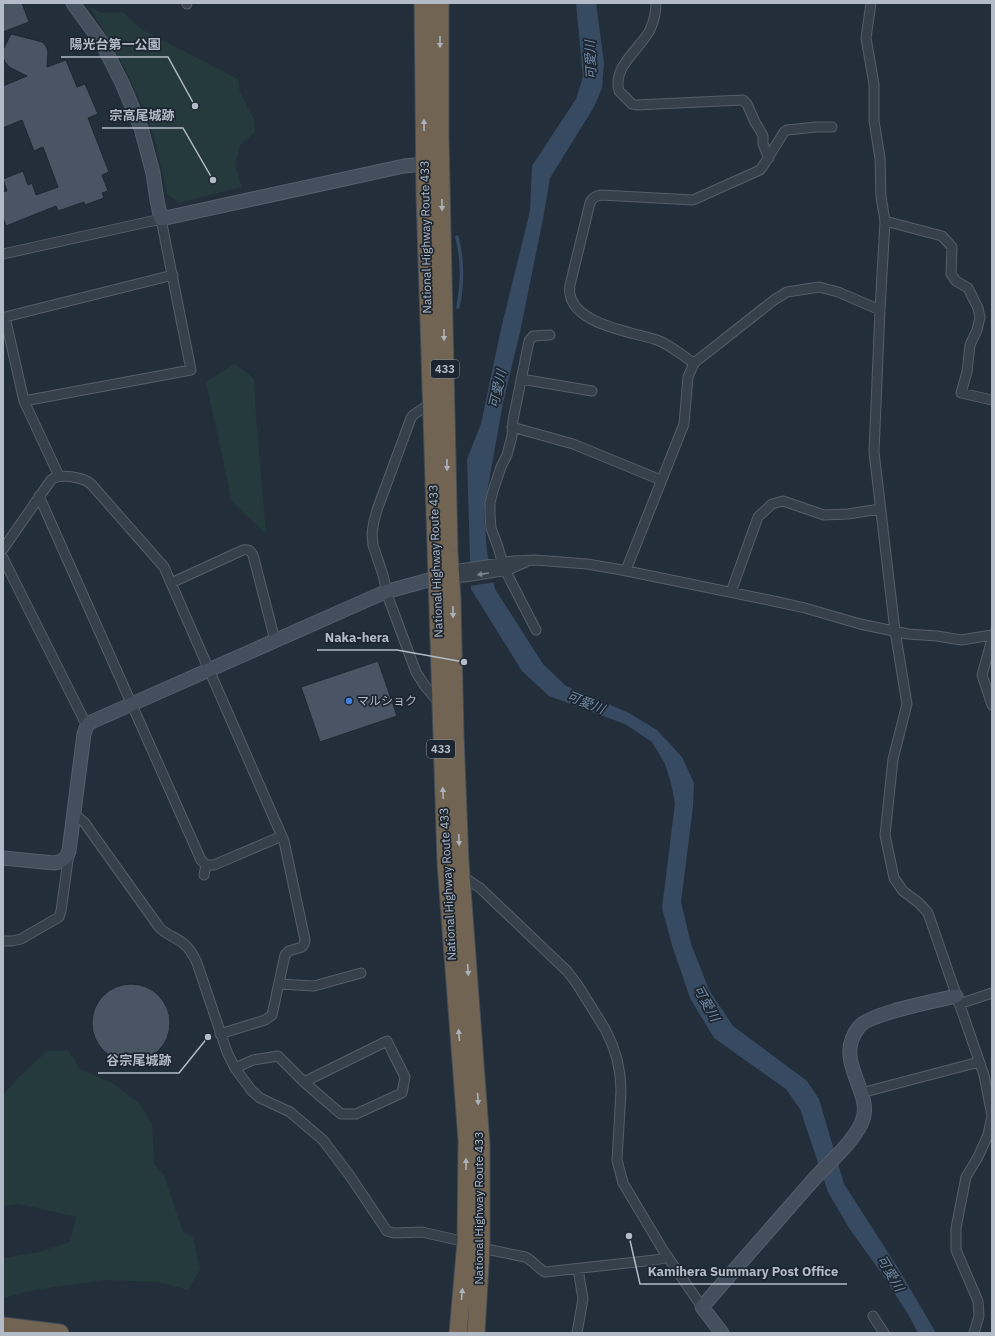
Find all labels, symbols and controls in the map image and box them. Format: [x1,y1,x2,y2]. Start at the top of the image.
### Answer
callout: 陽光台第一公園 [61,32,168,57]
text: 陽光台第一公園 [69,36,161,53]
one-way arrow [437,36,443,49]
water label: 可愛川 [581,38,600,80]
callout: 宗高尾城跡 [102,103,183,128]
text: 宗高尾城跡 [109,107,175,124]
one-way arrow [421,118,427,131]
street label: National Highway Route 433 [417,160,434,314]
one-way arrow [439,199,445,212]
one-way arrow [441,329,448,341]
road number: 433 [431,360,459,378]
water label: 可愛川 [485,366,511,410]
one-way arrow [444,459,450,472]
street label: National Highway Route 433 [425,484,446,638]
one-way arrow [477,571,489,577]
one-way arrow [450,606,456,619]
callout: Naka-hera [317,625,397,650]
text: Naka-hera [325,629,389,646]
water label: 可愛川 [565,687,609,718]
place label: マルショク [357,693,417,708]
marker: マルショク [344,696,354,706]
road number: 433 [427,740,455,758]
one-way arrow [440,786,446,799]
street label: National Highway Route 433 [436,807,459,961]
one-way arrow [456,834,462,847]
one-way arrow [464,964,471,976]
water label: 可愛川 [690,982,724,1026]
one-way arrow [456,1029,463,1041]
callout: 谷宗尾城跡 [98,1048,179,1073]
text: 谷宗尾城跡 [106,1052,172,1069]
one-way arrow [474,1093,481,1105]
street label: National Highway Route 433 [471,1131,486,1285]
one-way arrow [463,1157,469,1170]
water label: 可愛川 [873,1252,909,1296]
callout: Kamihera Summary Post Office [640,1259,847,1284]
text: Kamihera Summary Post Office [648,1263,838,1280]
one-way arrow [458,1288,465,1300]

